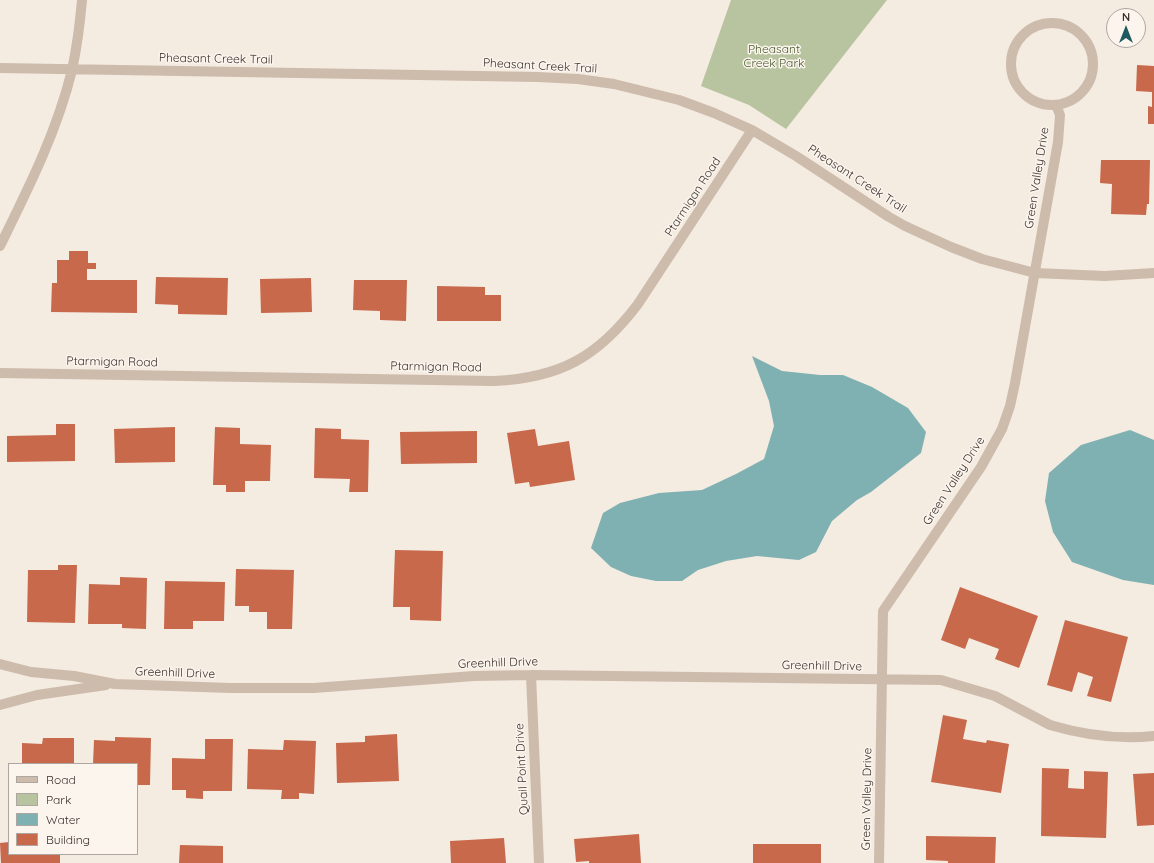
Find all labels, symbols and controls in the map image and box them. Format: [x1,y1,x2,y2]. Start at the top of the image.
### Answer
north arrow [1106,8,1146,48]
text: N [1122,10,1130,24]
park label: Pheasant Creek Park [744,42,804,70]
street label: Pheasant Creek Trail [159,51,273,67]
street label: Pheasant Creek Trail [483,56,597,76]
street label: Green Valley Drive [1022,126,1052,230]
street label: Pheasant Creek Trail [805,142,909,216]
street label: Ptarmigan Road [662,155,724,239]
street label: Ptarmigan Road [66,354,158,370]
street label: Ptarmigan Road [390,359,482,375]
street label: Green Valley Drive [920,434,988,528]
street label: Greenhill Drive [458,654,538,672]
street label: Greenhill Drive [782,658,862,674]
street label: Greenhill Drive [135,664,215,682]
street label: Quail Point Drive [512,723,532,815]
street label: Green Valley Drive [859,748,875,850]
legend [8,763,138,855]
text: Road [46,772,76,787]
text: Park [46,792,71,807]
text: Water [46,812,80,827]
text: Building [46,832,90,847]

